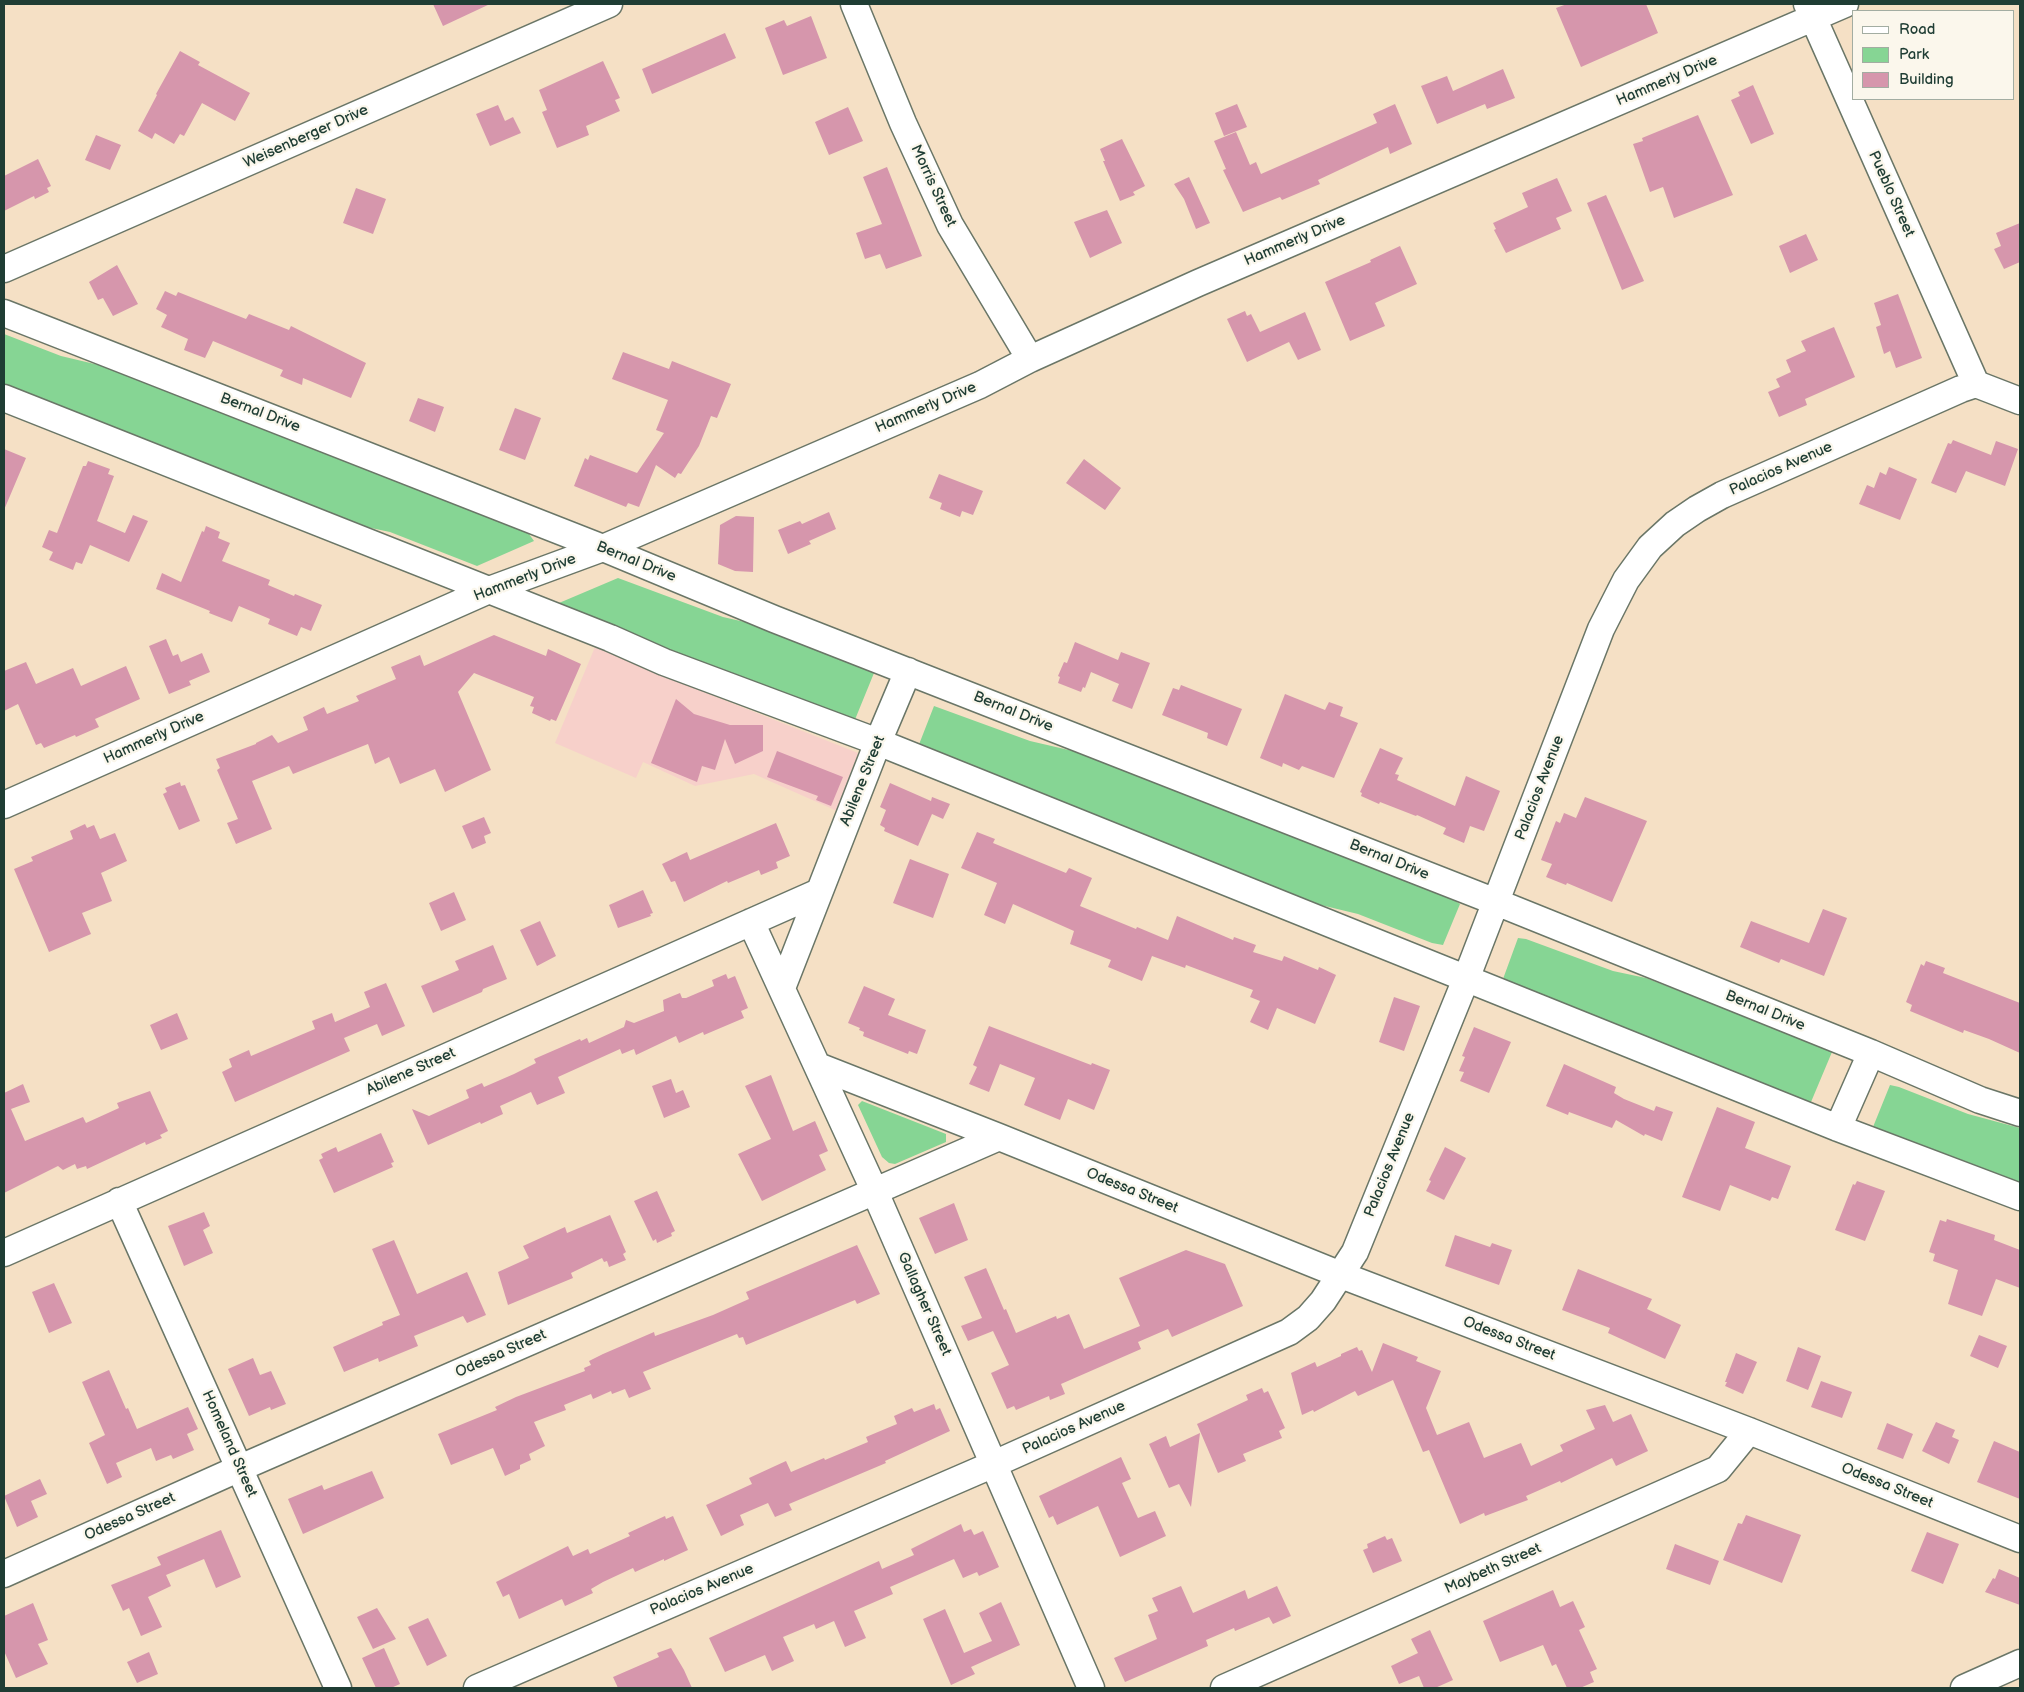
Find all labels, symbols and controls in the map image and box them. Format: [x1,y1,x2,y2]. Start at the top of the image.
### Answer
legend [1852,10,2014,100]
text: Road [1899,20,1935,39]
text: Park [1899,45,1929,64]
street label: Hammerly Drive [1614,52,1720,110]
text: Building [1899,70,1954,89]
street label: Weisenberger Drive [241,101,371,173]
street label: Morris Street [906,142,960,230]
street label: Pueblo Street [1864,148,1918,240]
street label: Hammerly Drive [1242,212,1348,270]
street label: Hammerly Drive [873,379,979,437]
street label: Bernal Drive [217,390,303,436]
street label: Palacios Avenue [1727,438,1835,500]
street label: Bernal Drive [594,538,678,586]
street label: Hammerly Drive [471,550,579,606]
street label: Bernal Drive [971,688,1055,736]
street label: Hammerly Drive [101,708,207,768]
street label: Abilene Street [837,733,889,829]
street label: Palacios Avenue [1512,733,1568,843]
street label: Bernal Drive [1347,836,1431,884]
street label: Bernal Drive [1723,987,1807,1035]
street label: Abilene Street [364,1044,458,1100]
street label: Palacios Avenue [1361,1110,1419,1220]
street label: Odessa Street [1084,1164,1180,1218]
street label: Gallagher Street [893,1249,955,1359]
street label: Odessa Street [1460,1313,1558,1365]
street label: Odessa Street [453,1326,549,1382]
street label: Homeland Street [197,1388,261,1500]
street label: Palacios Avenue [1020,1397,1128,1459]
street label: Odessa Street [1839,1459,1935,1513]
street label: Odessa Street [82,1489,178,1545]
street label: Maybeth Street [1442,1540,1544,1598]
street label: Palacios Avenue [647,1560,757,1620]

